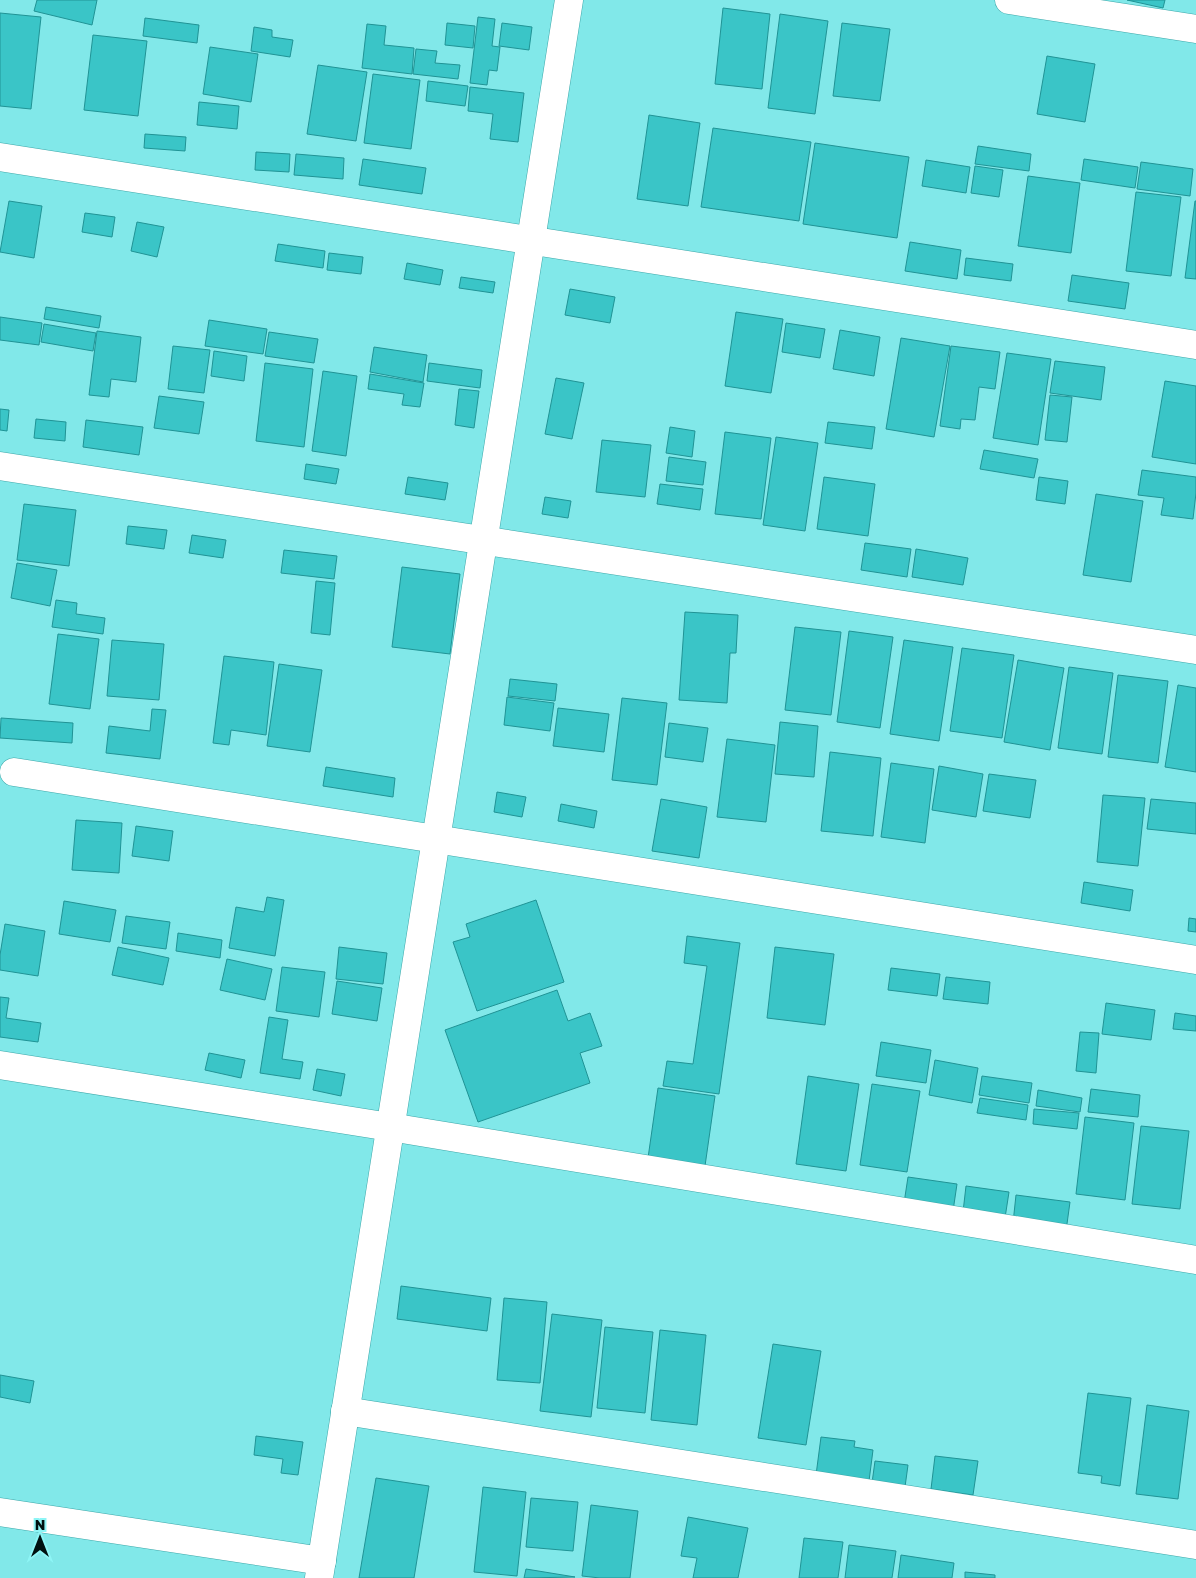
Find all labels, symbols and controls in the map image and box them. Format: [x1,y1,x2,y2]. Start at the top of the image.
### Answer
north arrow [15,1513,65,1563]
text: N [35,1516,45,1533]

